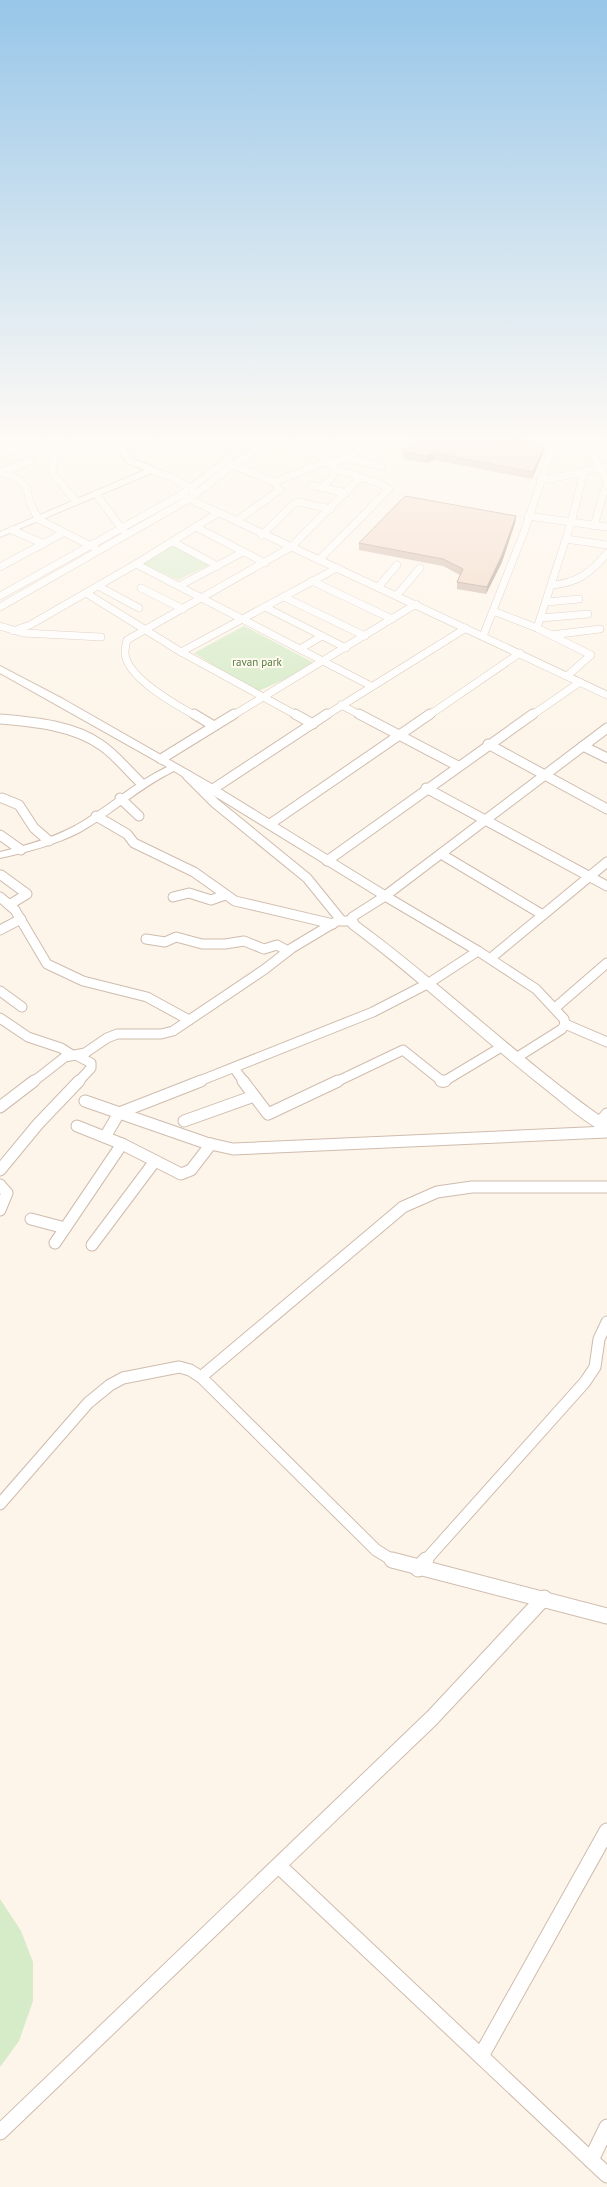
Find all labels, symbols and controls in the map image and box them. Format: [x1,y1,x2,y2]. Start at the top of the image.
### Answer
park label: ravan park [232,655,282,669]

